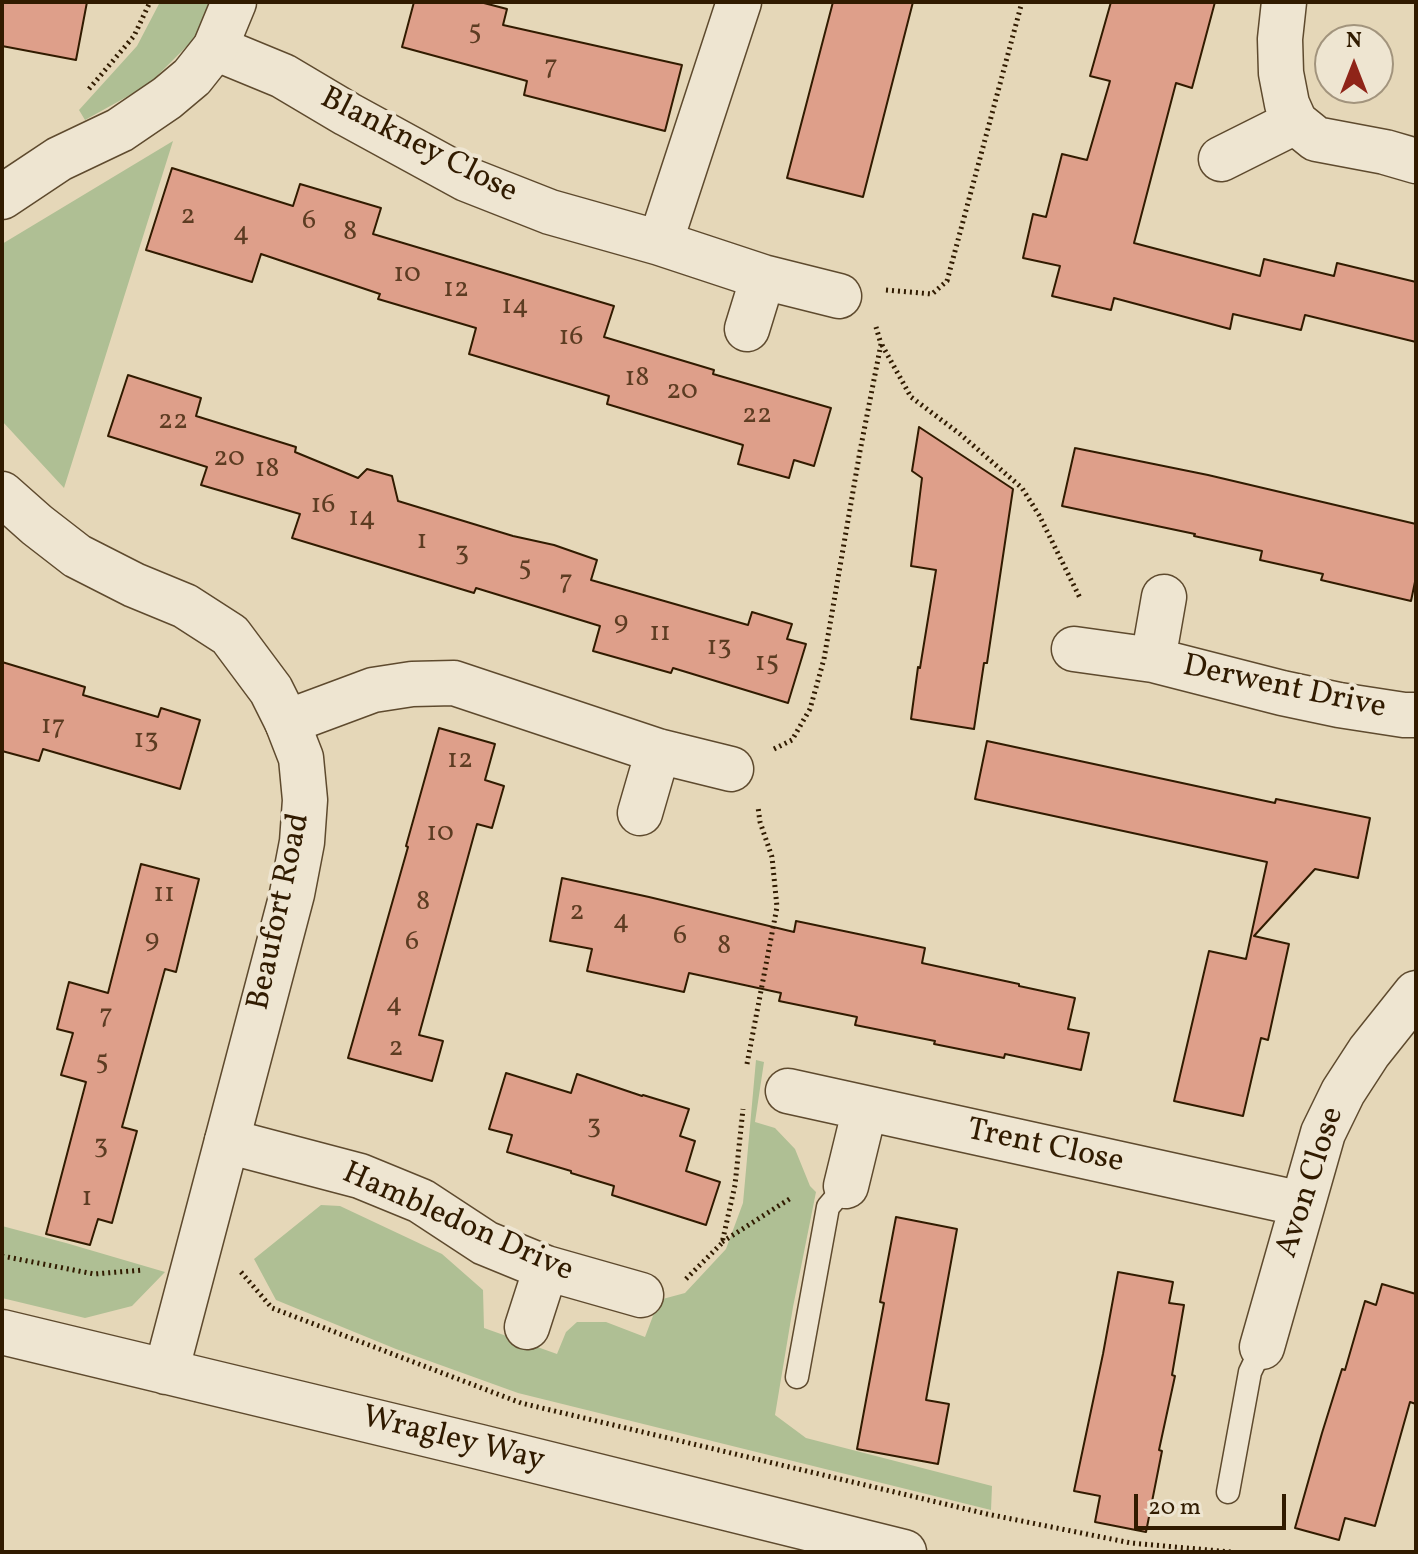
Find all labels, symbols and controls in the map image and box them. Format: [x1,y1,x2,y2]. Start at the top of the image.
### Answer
house number: 5 [468,17,482,51]
north arrow [1314,24,1394,104]
text: N [1346,26,1362,57]
house number: 7 [544,51,558,85]
street label: Blankney Close [313,81,523,213]
house number: 2 [180,201,196,235]
house number: 6 [302,206,316,240]
house number: 8 [343,217,357,251]
house number: 4 [233,218,249,252]
house number: 10 [393,259,421,293]
house number: 12 [443,274,469,308]
house number: 14 [501,291,529,325]
house number: 16 [558,322,584,356]
house number: 18 [624,363,650,397]
house number: 20 [666,376,698,410]
house number: 22 [742,400,772,434]
house number: 22 [158,406,188,440]
house number: 20 [213,443,245,477]
house number: 18 [254,454,280,488]
house number: 16 [310,490,336,524]
house number: 14 [348,503,376,537]
house number: 1 [417,526,427,560]
house number: 3 [455,538,469,572]
house number: 5 [518,553,532,587]
house number: 7 [559,566,573,600]
house number: 9 [614,607,628,641]
house number: 11 [649,618,671,652]
house number: 13 [706,632,732,666]
house number: 15 [755,648,779,682]
street label: Derwent Drive [1179,649,1389,729]
house number: 17 [41,711,65,745]
house number: 13 [133,725,159,759]
house number: 12 [447,745,473,779]
street label: Beaufort Road [241,810,321,1014]
house number: 10 [426,818,454,852]
house number: 11 [153,879,175,913]
house number: 8 [416,887,430,921]
house number: 2 [569,897,585,931]
house number: 4 [613,906,629,940]
house number: 6 [673,921,687,955]
house number: 9 [145,925,159,959]
house number: 6 [405,927,419,961]
house number: 8 [717,931,731,965]
house number: 4 [386,989,402,1023]
house number: 7 [99,1000,113,1034]
house number: 2 [388,1033,404,1067]
house number: 5 [95,1047,109,1081]
street label: Avon Close [1270,1103,1354,1263]
house number: 3 [587,1111,601,1145]
street label: Trent Close [963,1113,1127,1183]
house number: 3 [94,1131,108,1165]
street label: Hambledon Drive [335,1156,579,1292]
house number: 1 [82,1183,92,1217]
street label: Wragley Way [358,1400,548,1482]
scale bar [1138,1478,1290,1528]
text: 20 m [1148,1491,1201,1525]

